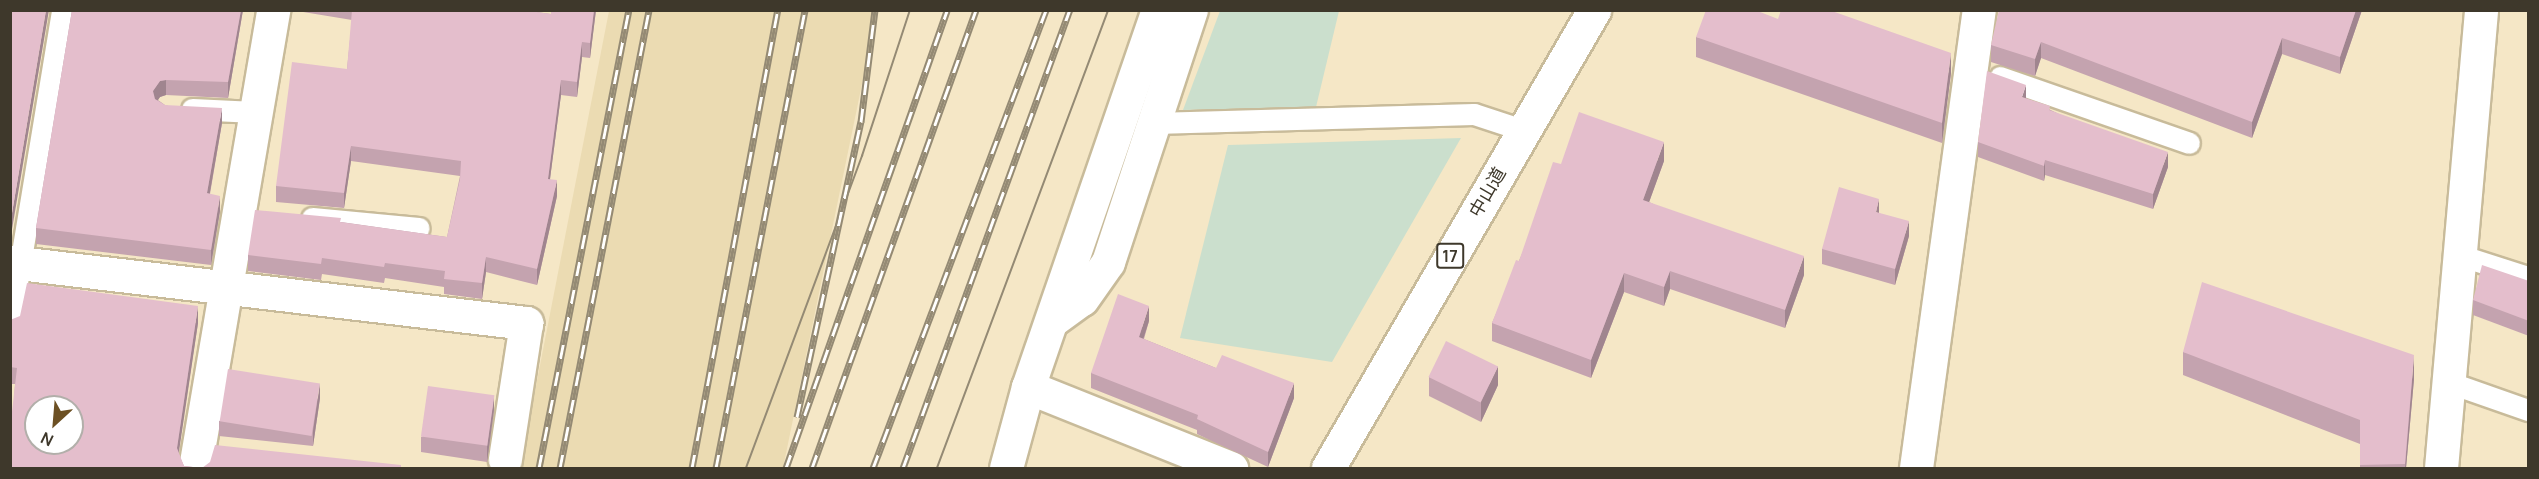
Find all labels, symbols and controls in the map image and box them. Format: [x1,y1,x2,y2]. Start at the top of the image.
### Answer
street label: 中山道 [1464,163,1510,221]
road number: 17 [1435,243,1465,269]
north arrow [24,395,84,455]
text: N [37,427,57,452]

